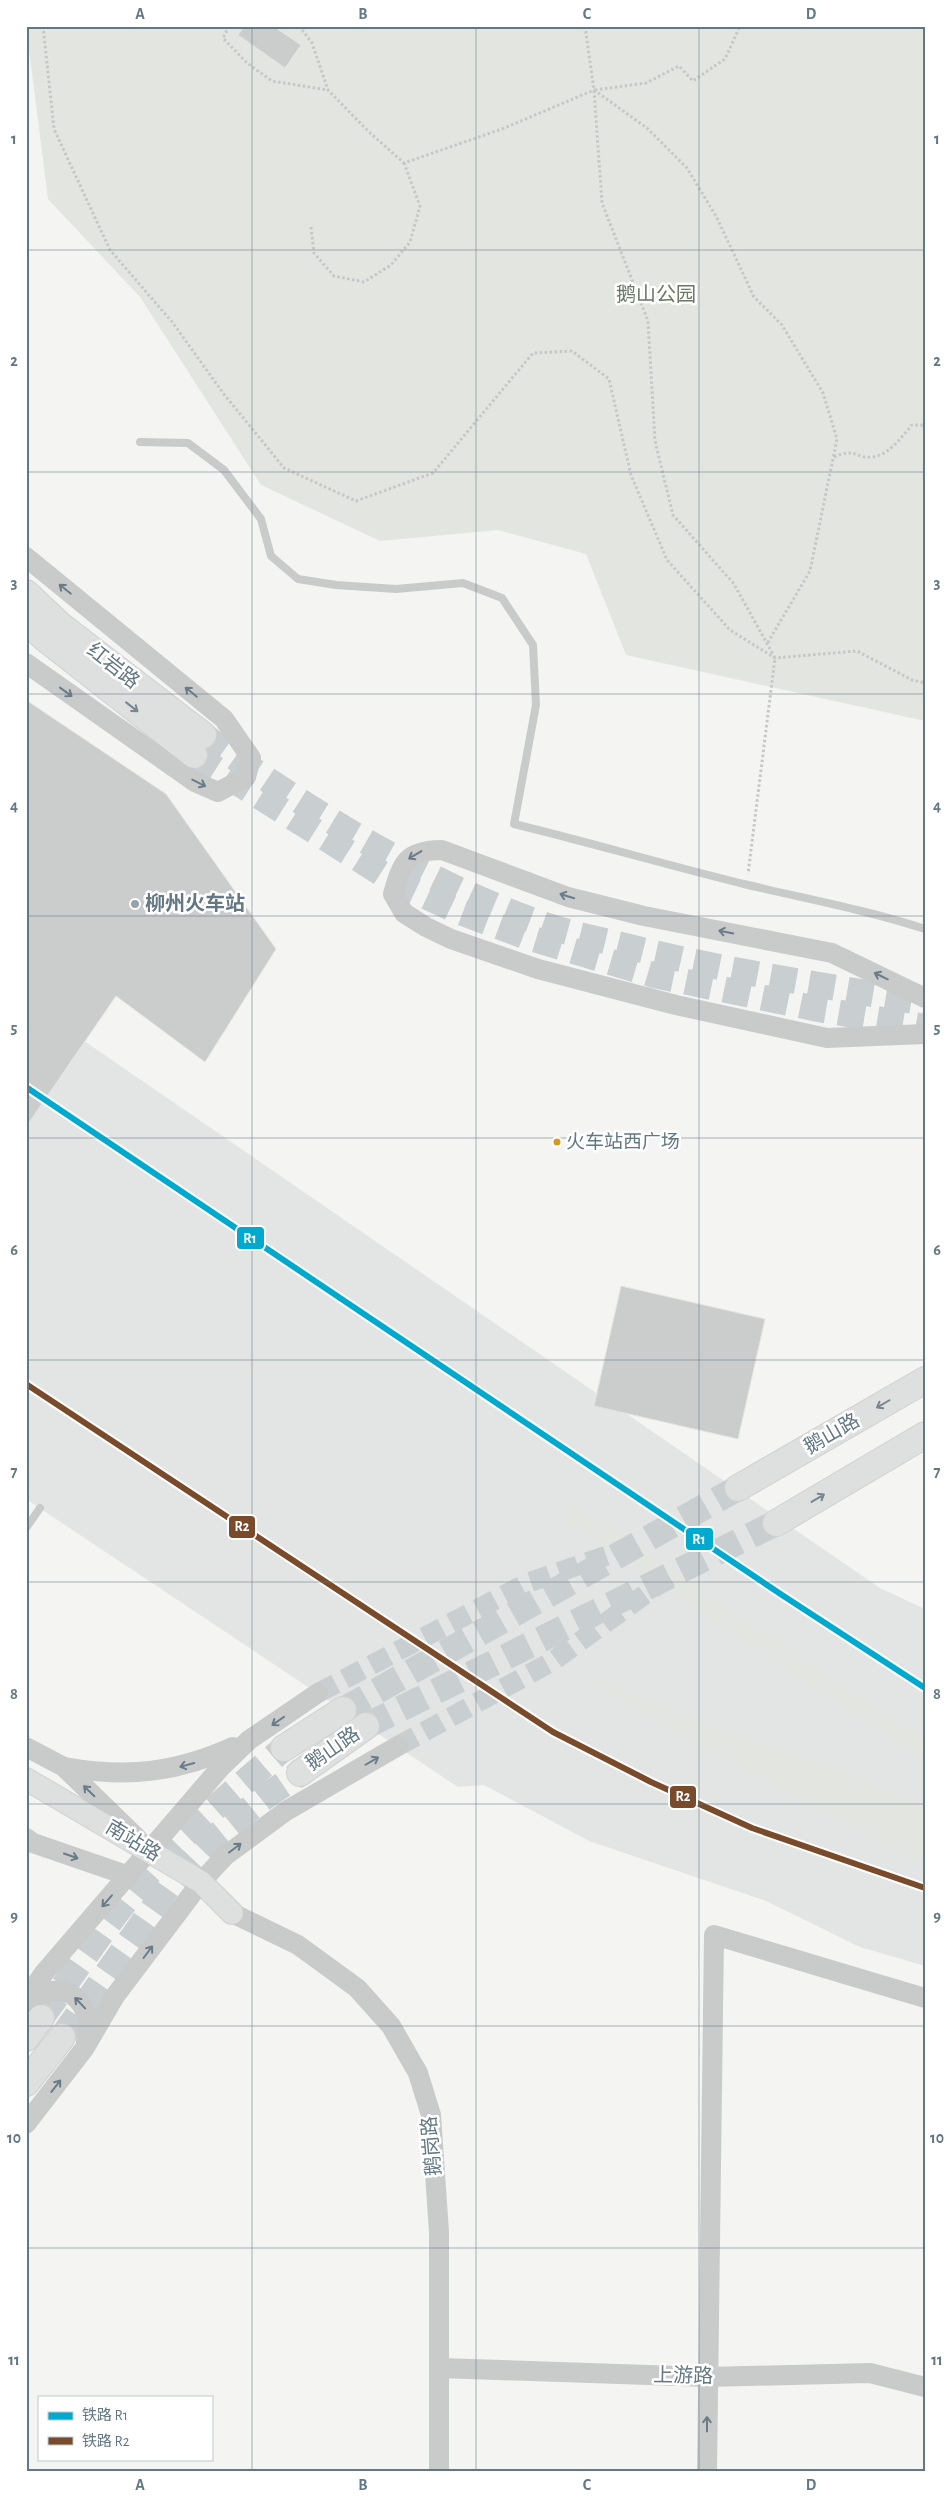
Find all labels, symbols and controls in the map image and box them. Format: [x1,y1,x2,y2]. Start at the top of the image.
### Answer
text: A [135,6,145,22]
text: B [358,6,368,22]
text: C [583,6,592,22]
text: D [806,6,817,22]
text: 1 [11,131,17,147]
text: 1 [934,131,940,147]
park label: 鹅山公园 [616,284,696,305]
text: 2 [10,353,18,369]
text: 2 [933,353,941,369]
text: 3 [11,575,18,591]
text: 3 [934,575,941,591]
one-way arrow [59,584,72,595]
street label: 红岩路 [83,639,143,692]
one-way arrow [58,686,72,697]
one-way arrow [185,687,198,698]
one-way arrow [125,701,138,712]
one-way arrow [192,778,207,788]
text: 4 [10,798,18,814]
text: 4 [933,798,941,814]
one-way arrow [408,850,423,860]
one-way arrow [560,891,576,901]
place label: 柳州火车站 [145,892,245,914]
marker: 柳州火车站 [129,898,141,910]
one-way arrow [718,927,734,936]
one-way arrow [874,971,889,981]
text: 5 [11,1020,18,1036]
text: 5 [934,1020,941,1036]
place label: 火车站西广场 [566,1131,680,1152]
marker: 火车站西广场 [552,1137,562,1147]
line badge: R1 [236,1226,265,1250]
text: R1 [243,1232,257,1246]
text: 6 [10,1242,18,1258]
text: 6 [933,1242,941,1258]
one-way arrow [876,1400,890,1410]
street label: 鹅山路 [801,1409,863,1458]
text: 7 [11,1464,18,1480]
text: 7 [934,1464,941,1480]
one-way arrow [811,1493,825,1503]
line badge: R2 [228,1515,256,1539]
text: R2 [235,1520,250,1534]
line badge: R1 [685,1527,714,1551]
text: R1 [692,1533,706,1547]
text: 8 [10,1686,18,1702]
text: 8 [933,1686,941,1702]
one-way arrow [271,1716,285,1726]
street label: 鹅山路 [302,1723,363,1774]
one-way arrow [365,1756,380,1766]
one-way arrow [180,1761,196,1770]
one-way arrow [82,1785,95,1797]
line badge: R2 [669,1785,697,1809]
text: R2 [676,1790,691,1804]
street label: 南站路 [102,1816,164,1865]
one-way arrow [228,1843,242,1853]
one-way arrow [63,1852,79,1861]
one-way arrow [101,1895,112,1908]
text: 9 [10,1908,18,1924]
text: 9 [933,1908,941,1924]
one-way arrow [143,1946,154,1959]
one-way arrow [74,1997,86,2009]
one-way arrow [50,2079,61,2092]
street label: 鹅岗路 [417,2115,445,2177]
text: 10 [7,2130,21,2146]
text: 10 [930,2130,944,2146]
text: 11 [8,2352,20,2368]
text: 11 [931,2352,943,2368]
street label: 上游路 [653,2364,713,2387]
legend [38,2396,212,2460]
text: 铁路 R1 [82,2407,128,2423]
one-way arrow [702,2417,712,2433]
text: 铁路 R2 [82,2433,130,2449]
text: A [135,2477,145,2493]
text: B [358,2477,368,2493]
text: C [583,2477,592,2493]
text: D [806,2477,817,2493]

